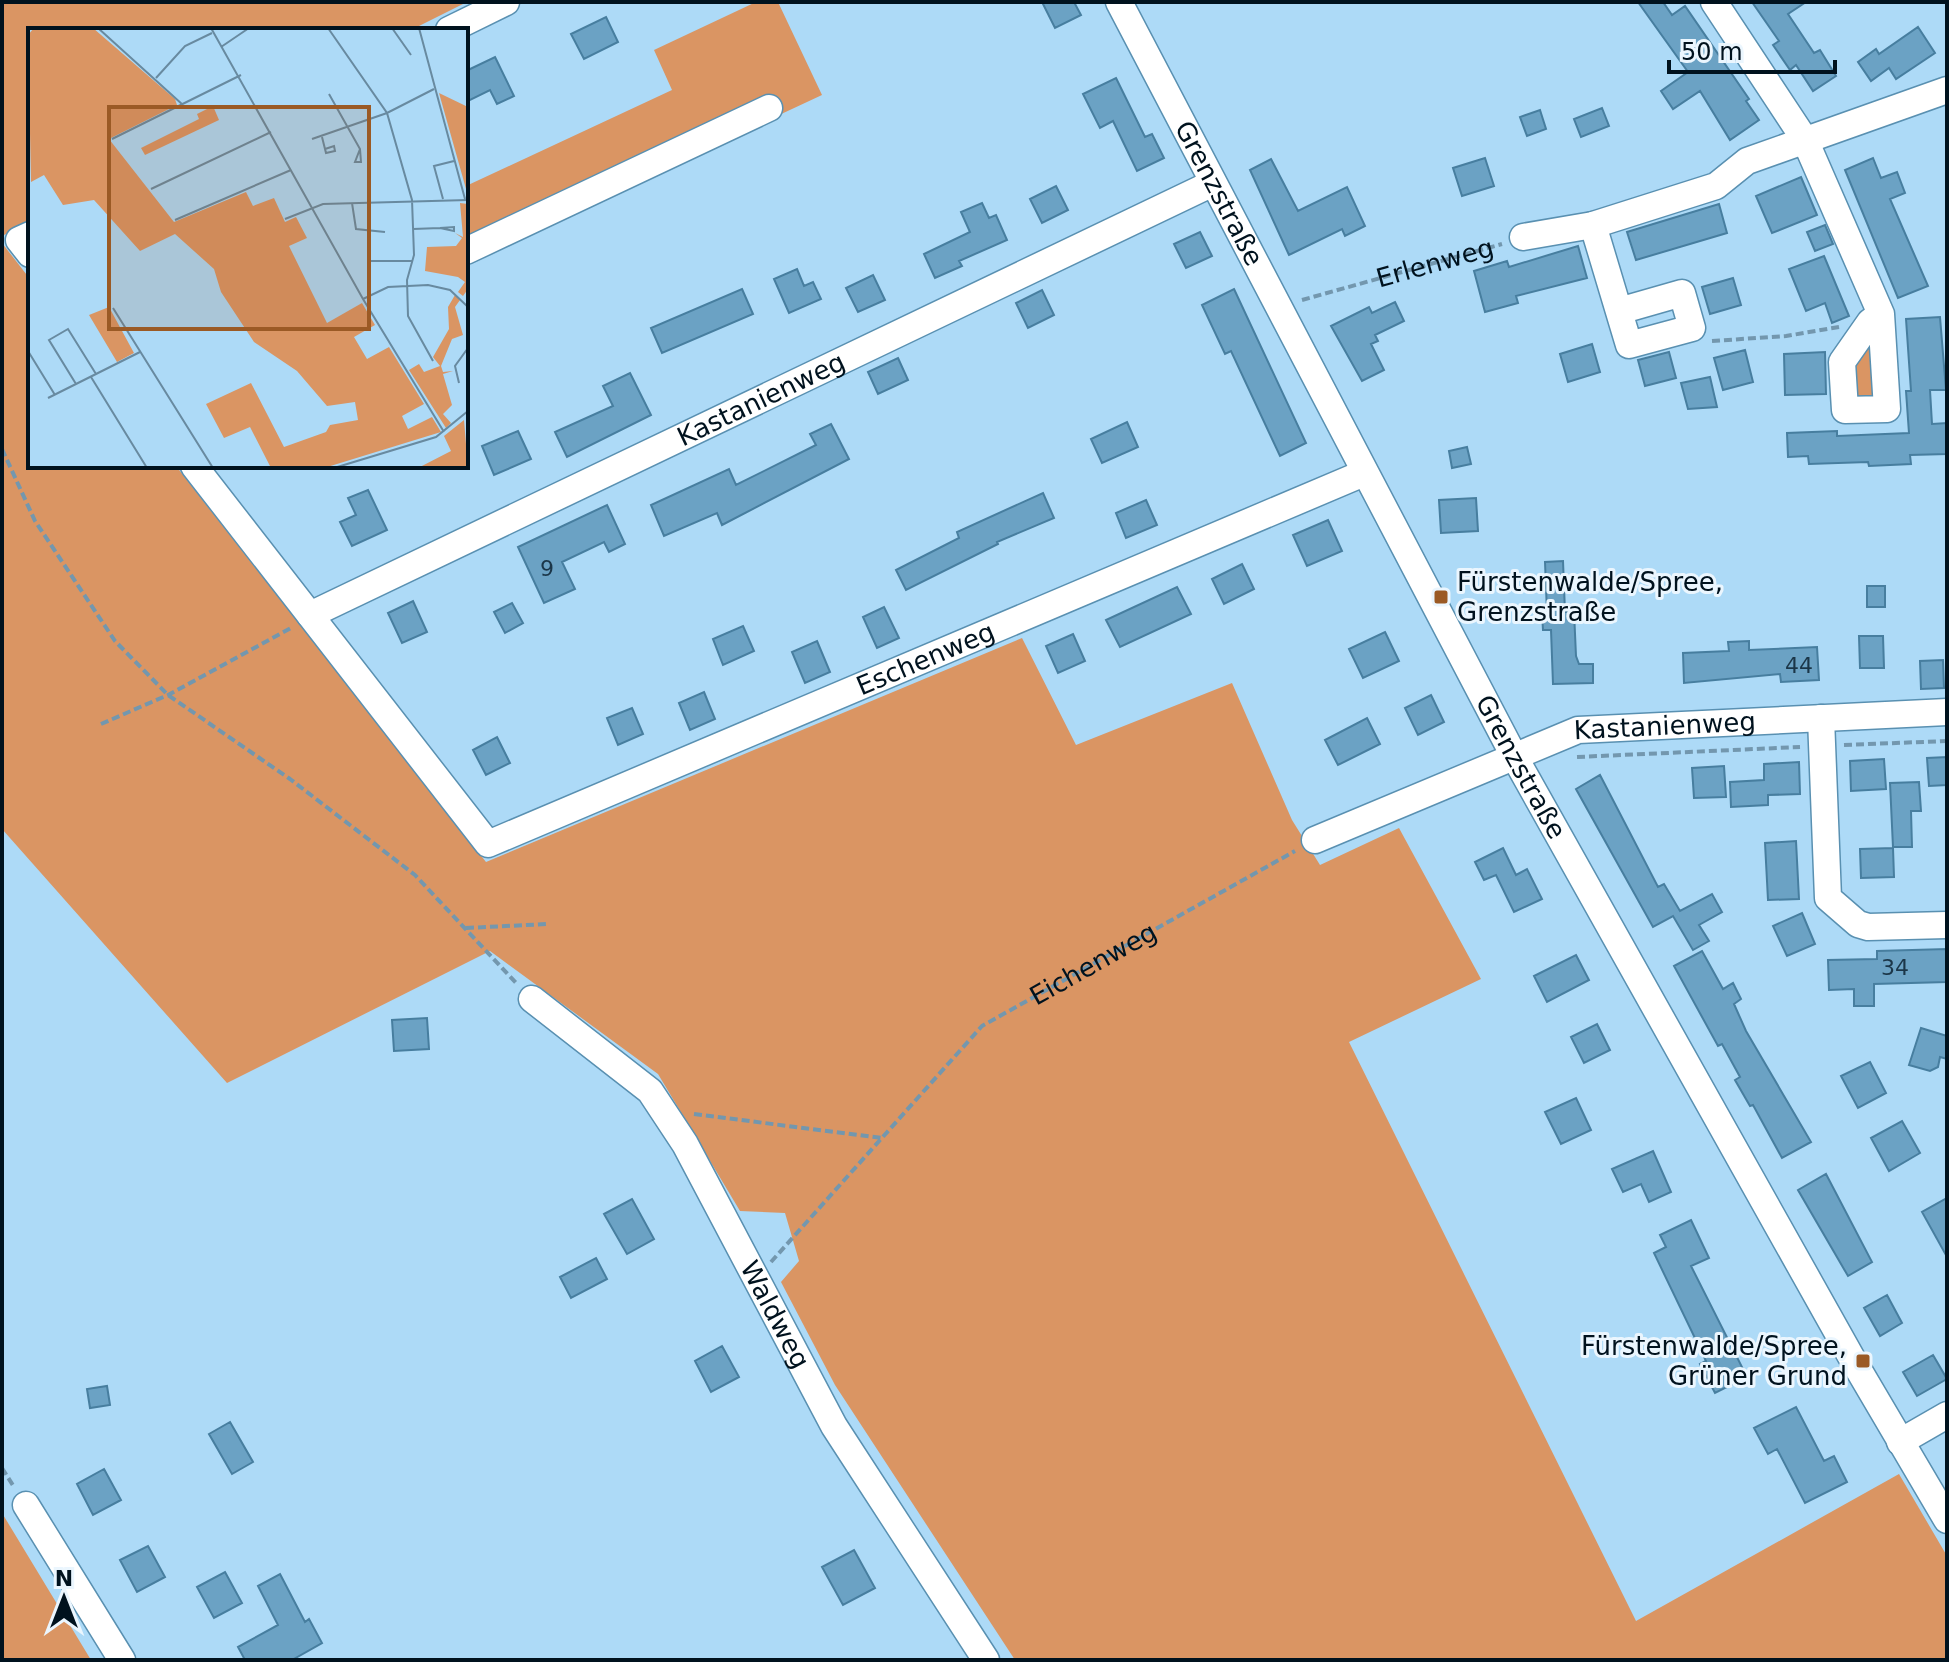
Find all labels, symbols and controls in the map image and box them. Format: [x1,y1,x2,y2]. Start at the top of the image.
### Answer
scale bar [1669,24,1835,74]
inset map [28,28,468,468]
text: 50 m [1681,38,1743,66]
street label: Grenzstraße [1169,116,1269,271]
street label: Erlenweg [1373,232,1497,293]
street label: Kastanienweg [672,346,850,452]
house number: 9 [540,556,554,581]
place label: Fürstenwalde/Spree, Grenzstraße [1457,567,1723,627]
marker: Fürstenwalde/Spree, Grenzstraße [1432,588,1450,606]
street label: Eschenweg [852,616,999,701]
house number: 44 [1785,653,1813,678]
street label: Grenzstraße [1470,690,1572,844]
street label: Kastanienweg [1573,706,1757,745]
street label: Eichenweg [1024,916,1162,1011]
house number: 34 [1881,955,1909,980]
street label: Waldweg [734,1256,816,1373]
place label: Fürstenwalde/Spree, Grüner Grund [1581,1331,1847,1391]
marker: Fürstenwalde/Spree, Grüner Grund [1854,1352,1872,1370]
north arrow [24,1558,104,1638]
text: N [55,1566,73,1591]

